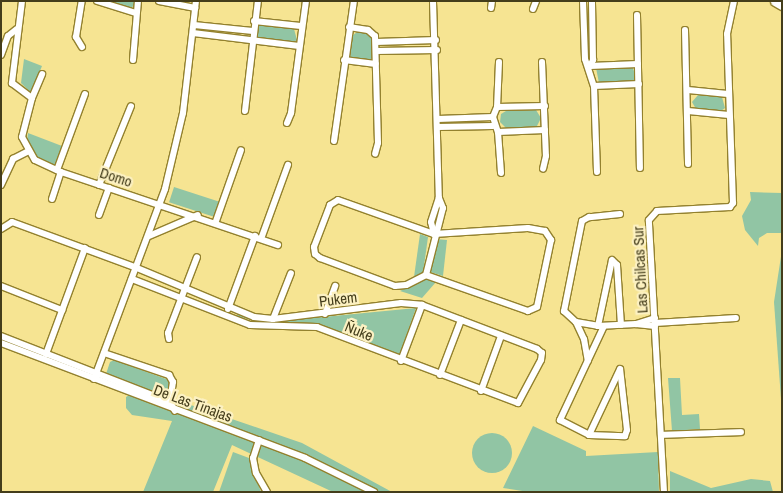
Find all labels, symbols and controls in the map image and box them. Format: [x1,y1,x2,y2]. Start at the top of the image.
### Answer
street label: Domo [98,163,134,191]
street label: Las Chilcas Sur [629,226,651,314]
street label: Pukem [318,288,358,310]
street label: Ñuke [342,317,376,345]
street label: De Las Tinajas [151,380,235,426]

